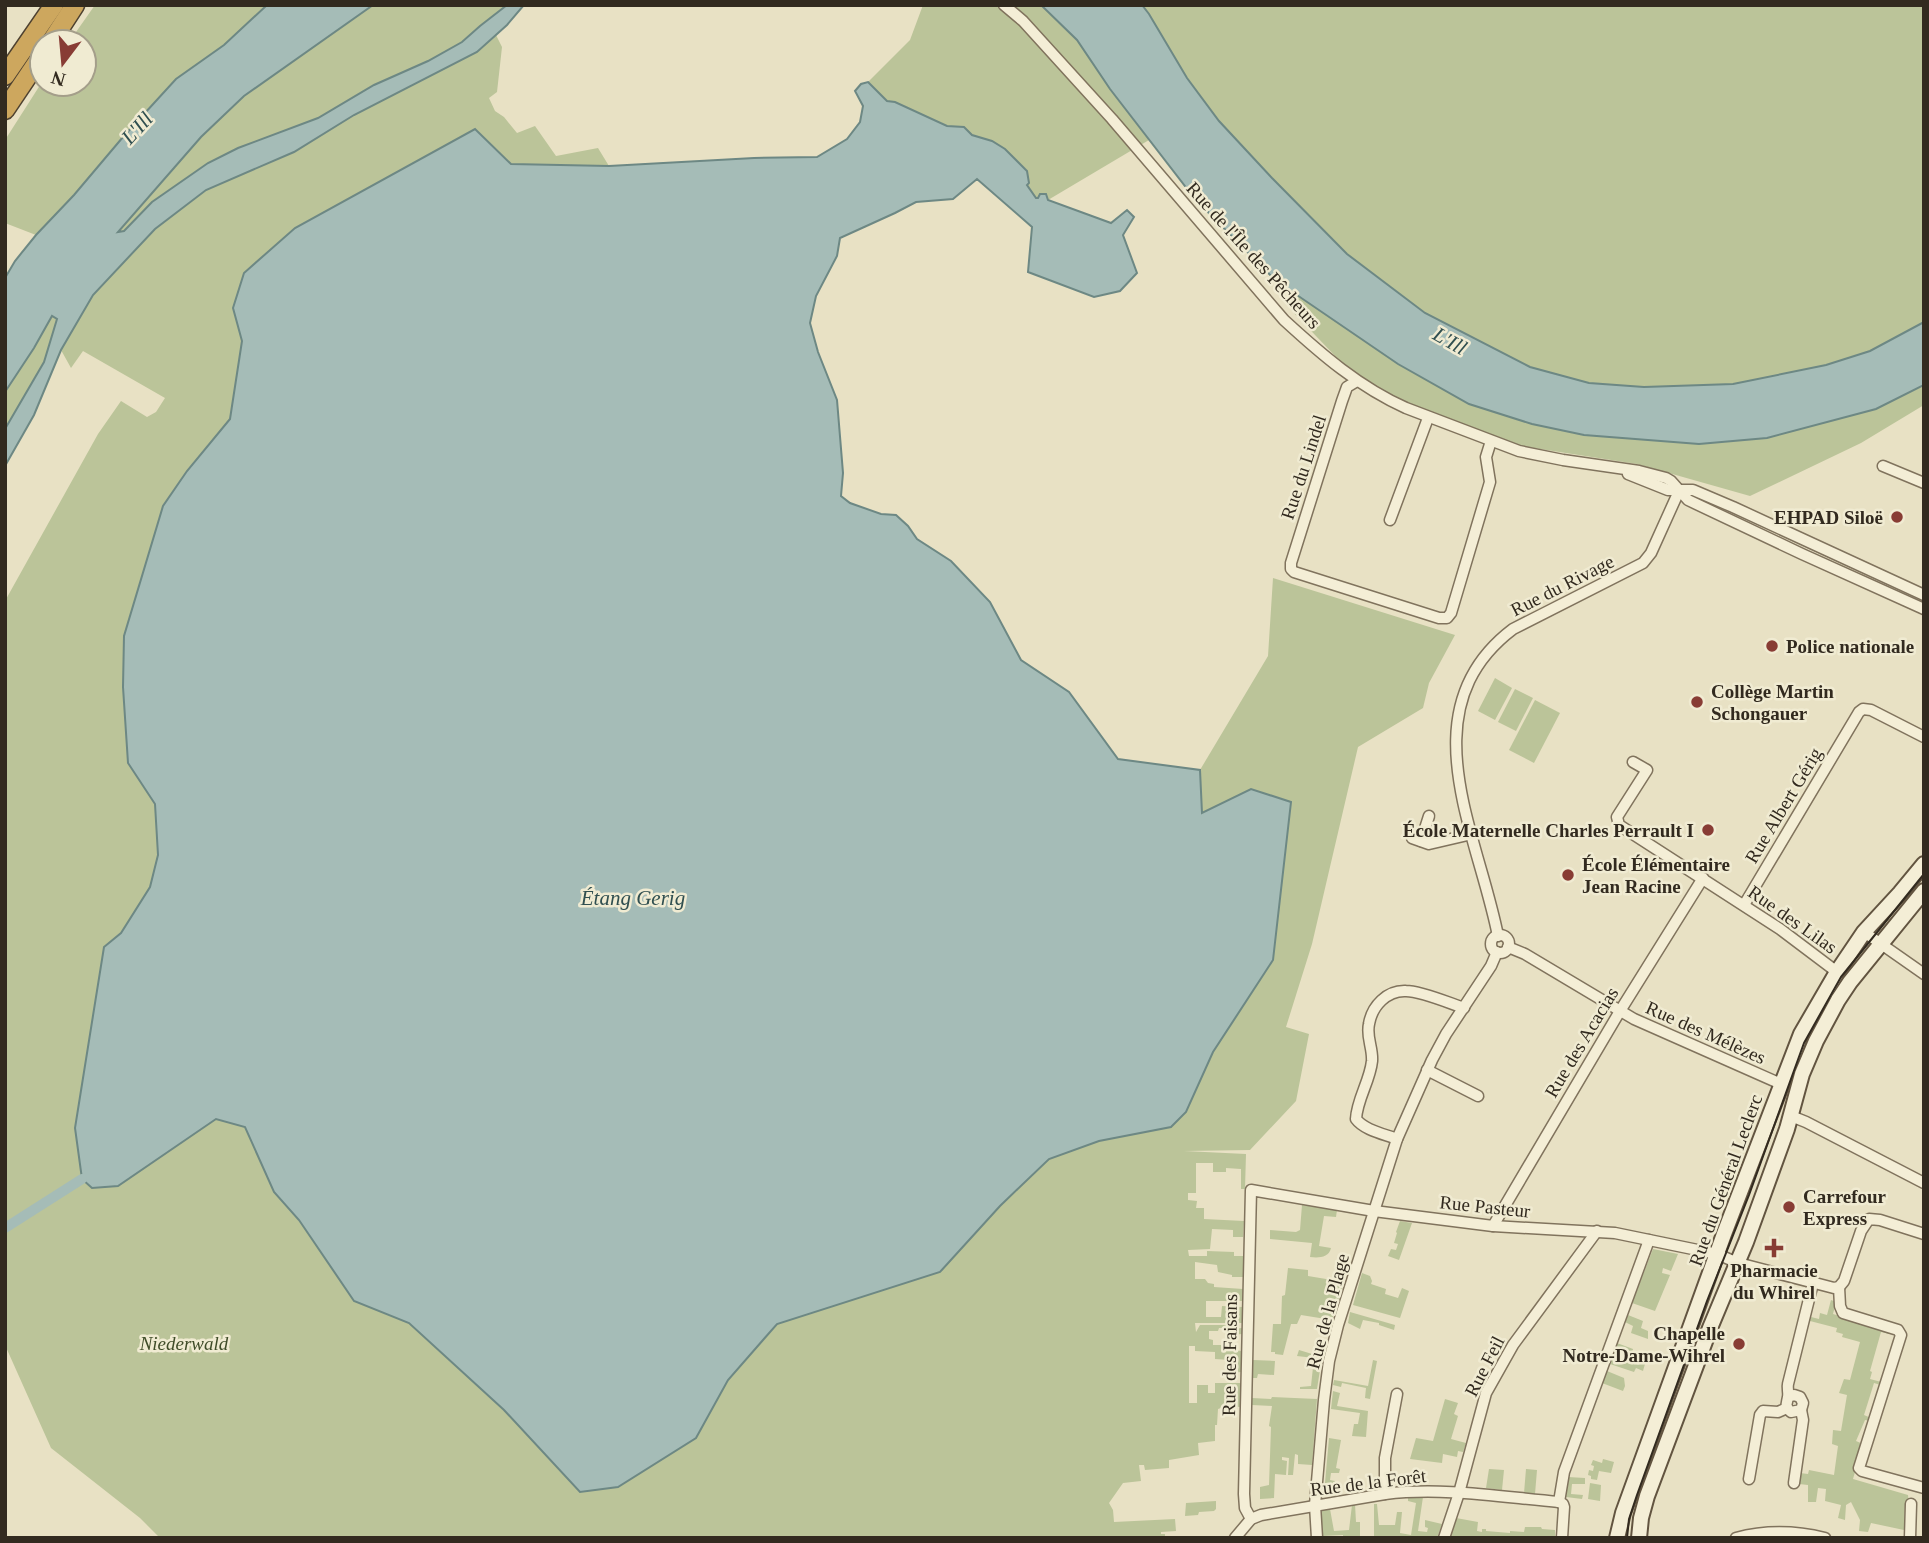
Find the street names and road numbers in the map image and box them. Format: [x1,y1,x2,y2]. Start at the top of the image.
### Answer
street label: Rue de l'Île des Pêcheurs [1182,178,1325,333]
street label: Rue du Lindel [1277,412,1330,522]
street label: Rue du Rivage [1507,550,1617,620]
street label: Rue Albert Gérig [1741,743,1826,867]
street label: Rue des Lilas [1744,881,1841,958]
street label: Rue des Acacias [1540,983,1622,1101]
street label: Rue des Mélèzes [1643,997,1769,1068]
street label: Rue du Général Leclerc [1685,1092,1766,1269]
street label: Rue Pasteur [1438,1191,1532,1222]
street label: Rue de la Plage [1302,1251,1353,1371]
street label: Rue des Faisans [1218,1294,1241,1416]
street label: Rue Feil [1460,1333,1509,1400]
street label: Rue de la Forêt [1309,1465,1428,1500]

